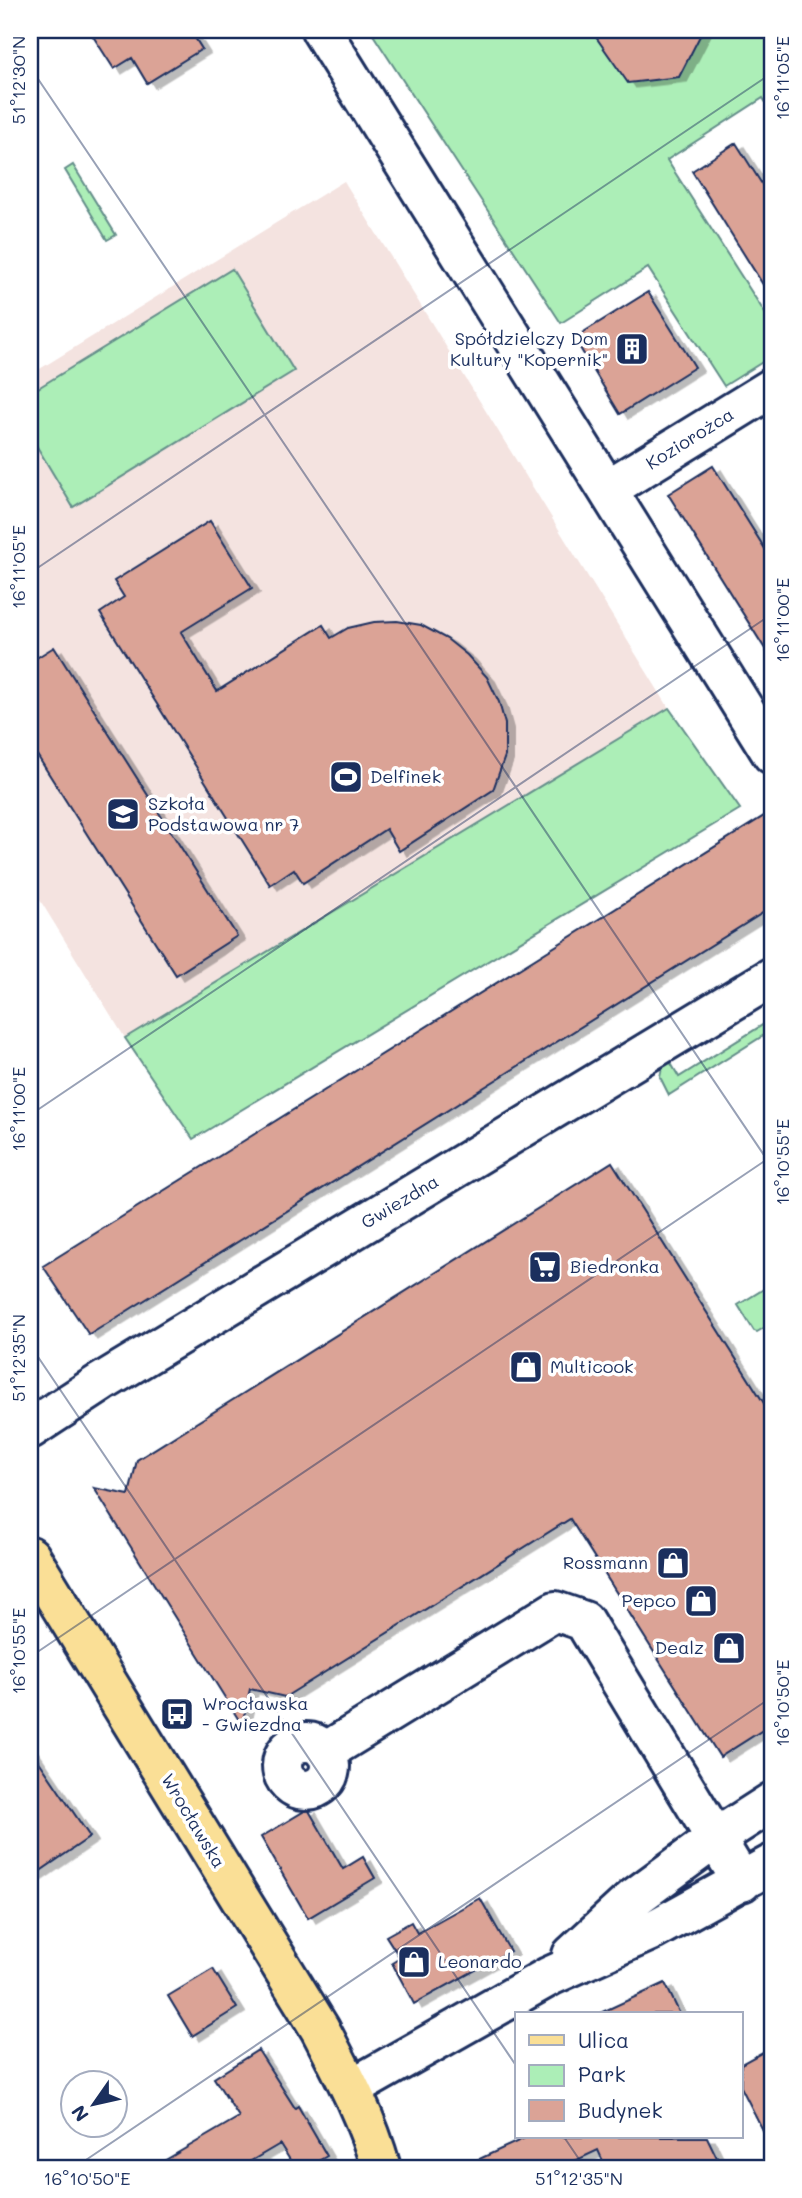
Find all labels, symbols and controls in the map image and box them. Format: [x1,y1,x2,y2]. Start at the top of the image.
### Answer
text: 51°12'30"N [6,36,30,124]
text: 16°11'05"E [770,36,794,120]
place label: Spółdzielczy Dom Kultury "Kopernik" [450,326,608,371]
building icon: Spółdzielczy Dom Kultury "Kopernik" [613,330,651,368]
street label: Koziorożca [641,402,738,475]
text: 16°11'05"E [6,525,30,609]
text: 16°11'00"E [770,578,794,662]
sports icon: Delfinek [327,758,365,796]
place label: Delfinek [370,764,441,788]
place label: Szkoła Podstawowa nr 7 [148,791,299,836]
school or university icon: Szkoła Podstawowa nr 7 [104,795,142,833]
text: 16°11'00"E [6,1067,30,1151]
text: 16°10'55"E [770,1119,794,1205]
street label: Gwiezdna [356,1169,443,1234]
supermarket icon: Biedronka [526,1248,564,1286]
place label: Biedronka [570,1254,660,1278]
text: 51°12'35"N [6,1314,30,1402]
shop icon: Multicook [507,1348,545,1386]
place label: Multicook [550,1354,634,1378]
shop icon: Rossmann [654,1544,692,1582]
place label: Rossmann [563,1550,648,1574]
shop icon: Pepco [682,1582,720,1620]
place label: Pepco [621,1588,676,1612]
text: 16°10'55"E [6,1608,30,1694]
shop icon: Dealz [710,1629,748,1667]
place label: Dealz [655,1635,704,1659]
text: 16°10'50"E [770,1659,794,1747]
place label: Wrocławska - Gwiezdna [202,1691,308,1736]
bus stop icon: Wrocławska - Gwiezdna [158,1695,196,1733]
street label: Wrocławska [156,1769,232,1872]
shop icon: Leonardo [395,1943,433,1981]
place label: Leonardo [438,1949,522,1973]
legend [515,2012,742,2138]
text: Ulica [578,2026,629,2053]
text: Park [578,2060,626,2087]
north arrow [60,2068,130,2138]
text: Budynek [578,2096,663,2123]
text: N [65,2101,94,2127]
text: 16°10'50"E [43,2166,131,2190]
text: 51°12'35"N [535,2166,623,2190]

